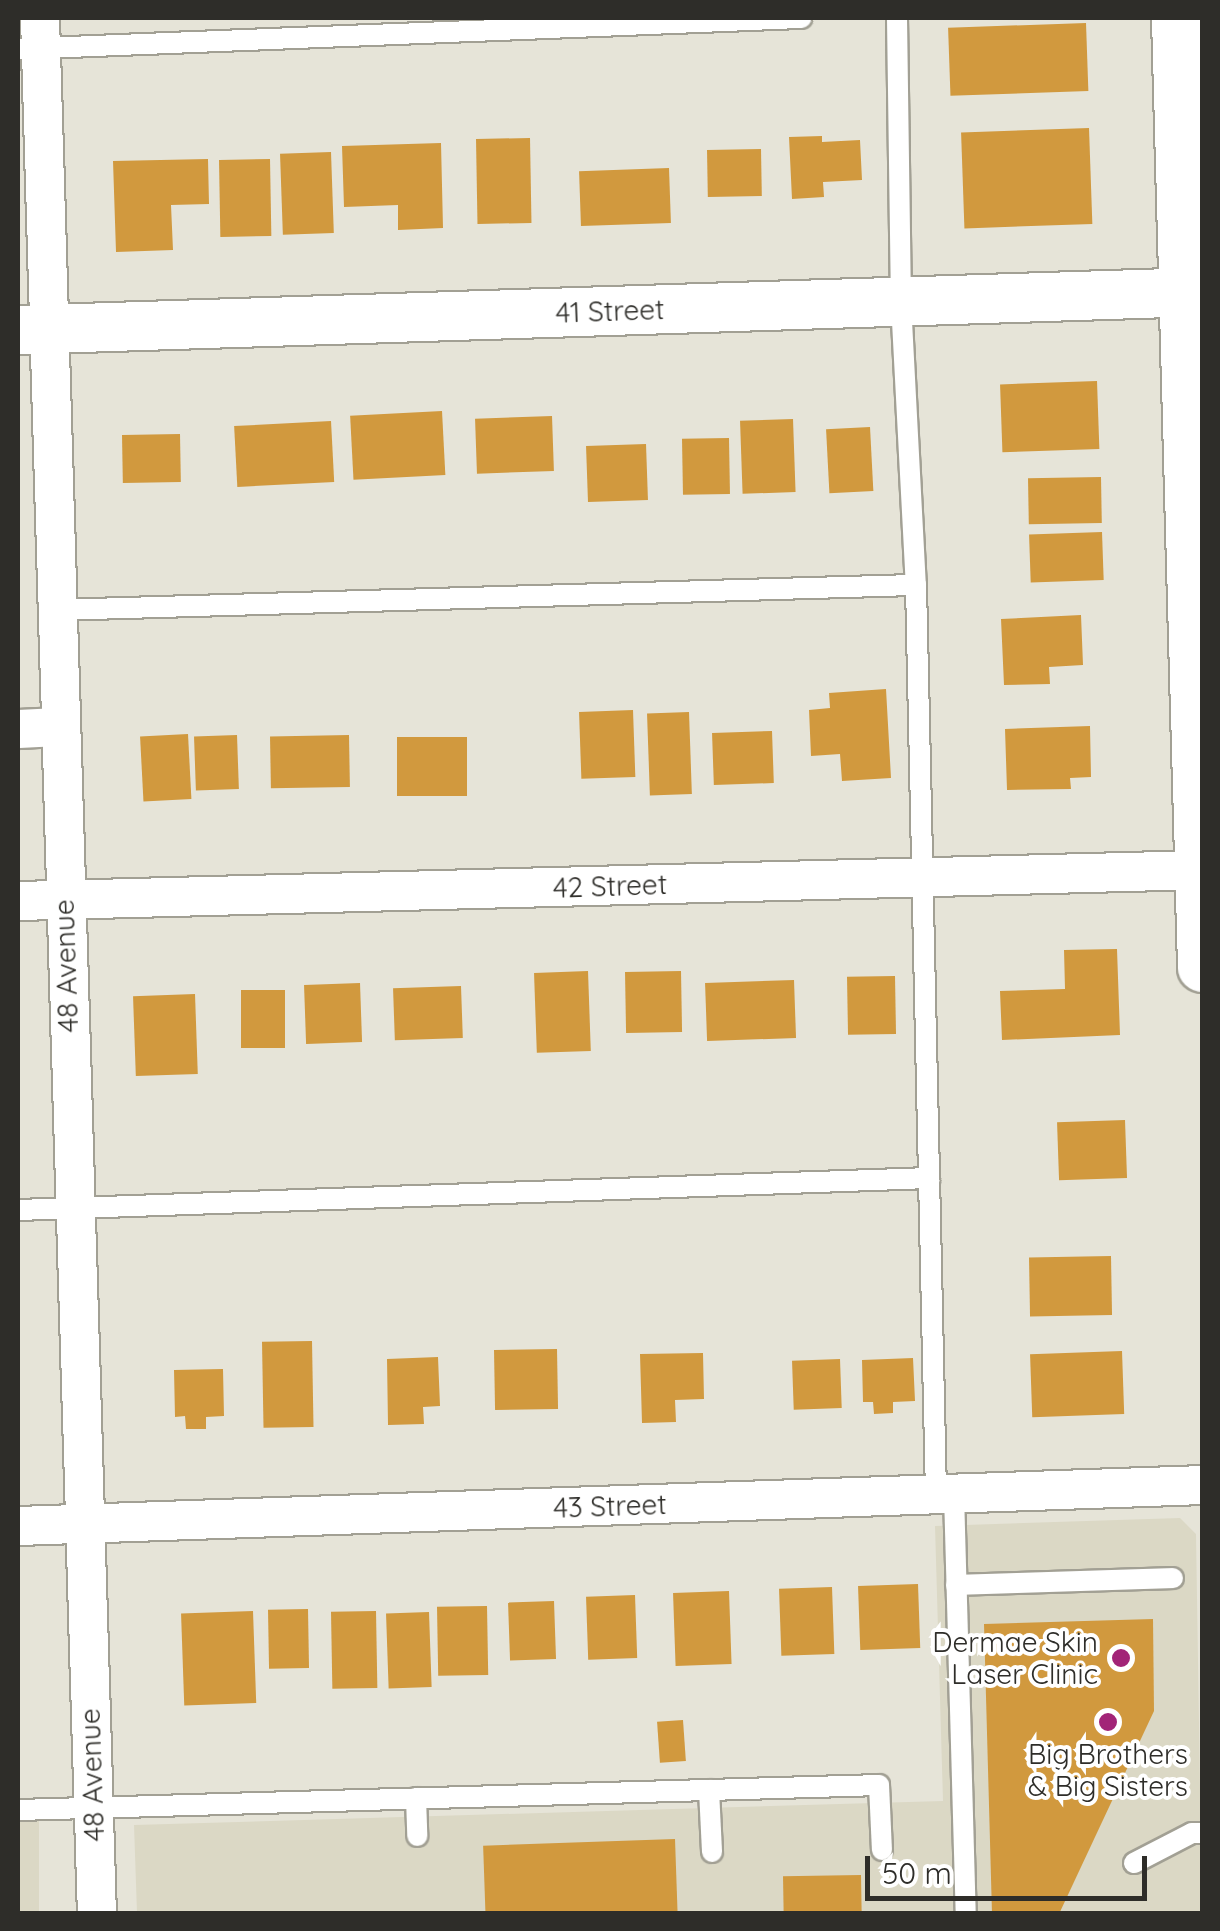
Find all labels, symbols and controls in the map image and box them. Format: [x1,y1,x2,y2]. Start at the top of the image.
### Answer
street label: 41 Street [555,292,665,330]
street label: 42 Street [552,867,668,905]
street label: 48 Avenue [47,899,85,1033]
street label: 43 Street [553,1487,667,1525]
place label: Dermae Skin Laser Clinic [932,1625,1098,1691]
marker: Dermae Skin Laser Clinic [1108,1645,1134,1671]
street label: 48 Avenue [73,1708,111,1842]
marker: Big Brothers & Big Sisters [1097,1711,1119,1733]
place label: Big Brothers & Big Sisters [1028,1737,1188,1803]
scale bar [870,1836,1152,1898]
text: 50 m [882,1854,952,1892]

